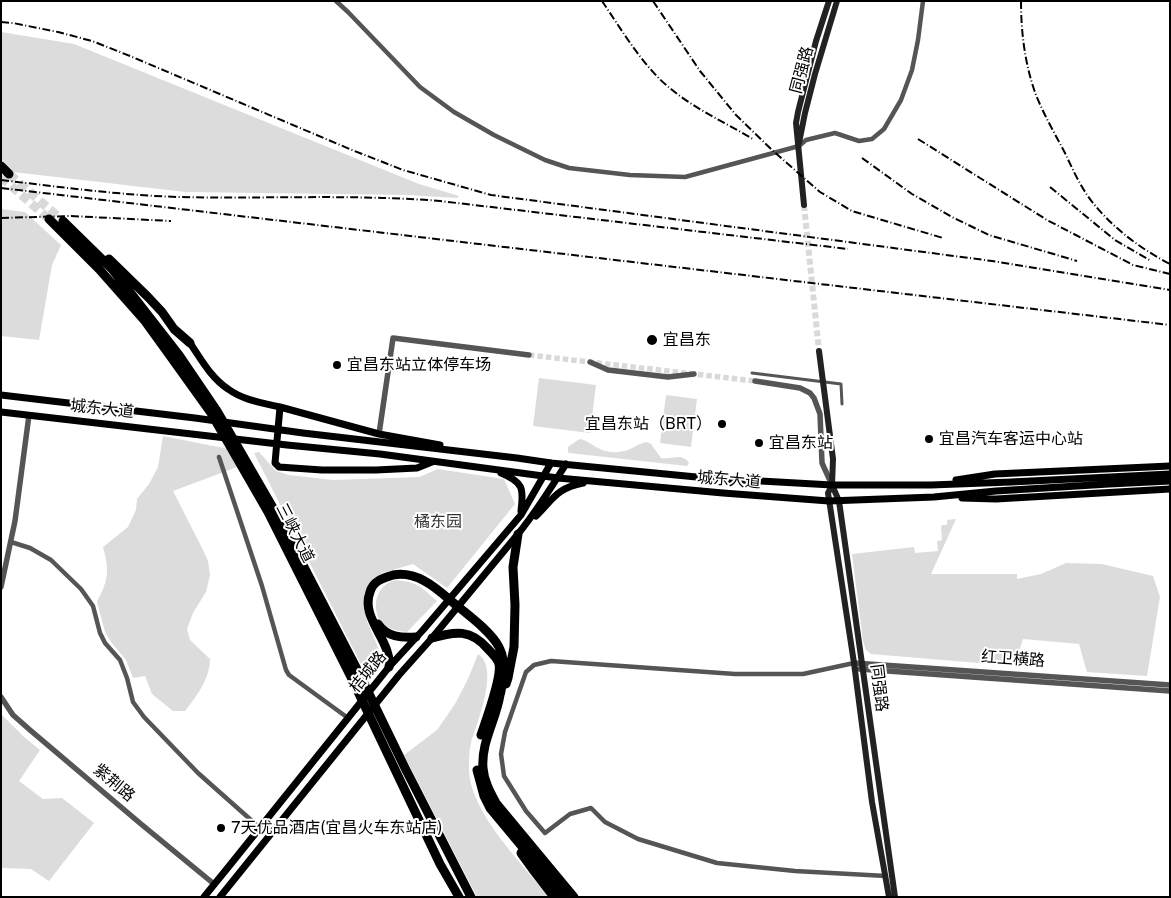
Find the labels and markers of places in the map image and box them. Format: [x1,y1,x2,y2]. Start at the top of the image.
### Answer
place label: 宜昌东 [663,330,711,350]
marker: 宜昌东 [645,333,659,347]
place label: 宜昌东站立体停车场 [347,355,491,375]
marker: 宜昌东站立体停车场 [331,359,343,371]
place label: 宜昌东站（BRT） [585,414,712,434]
marker: 宜昌东站（BRT） [716,418,728,430]
place label: 宜昌汽车客运中心站 [939,429,1083,449]
place label: 宜昌东站 [769,433,833,453]
marker: 宜昌汽车客运中心站 [923,433,935,445]
marker: 宜昌东站 [753,437,765,449]
place label: 7天优品酒店(宜昌火车东站店) [231,818,442,838]
marker: 7天优品酒店(宜昌火车东站店) [215,822,227,834]

